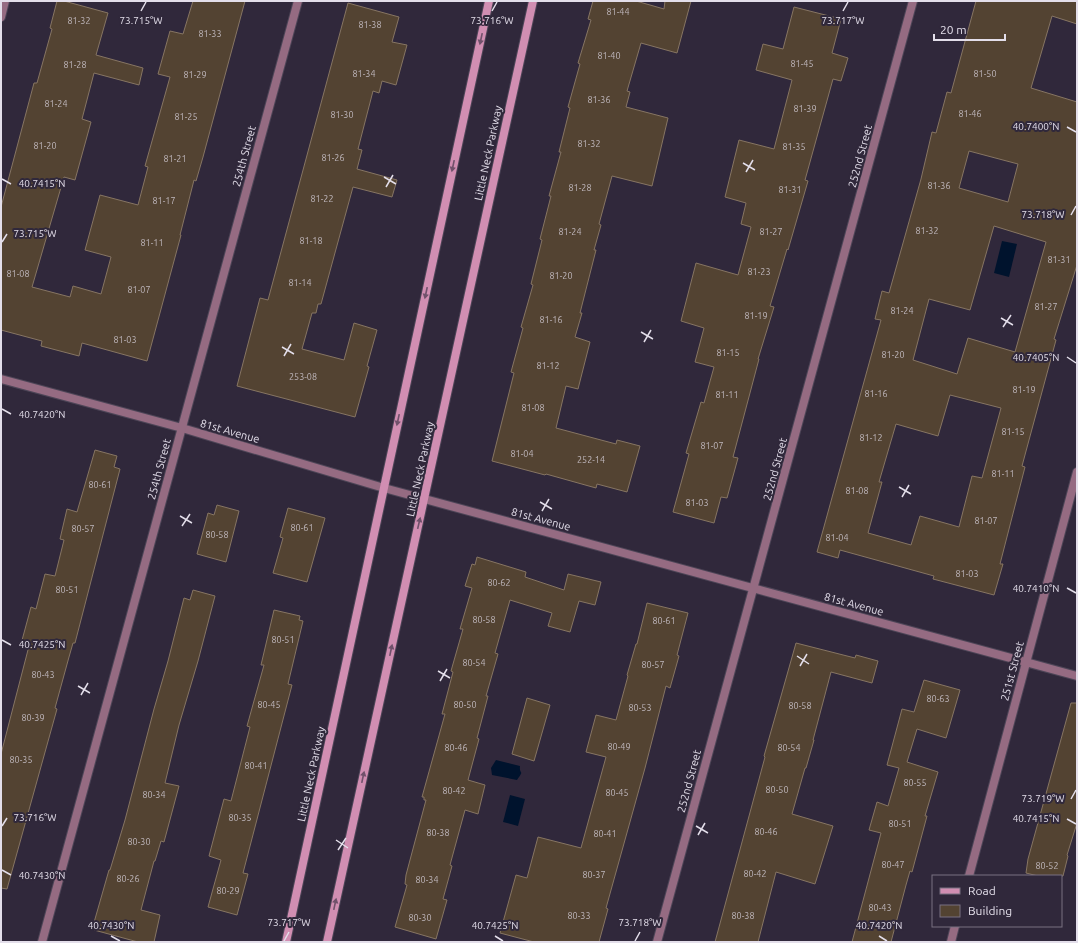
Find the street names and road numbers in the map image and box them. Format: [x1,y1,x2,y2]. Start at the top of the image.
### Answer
street label: Little Neck Parkway [472,104,504,202]
street label: 252nd Street [846,123,874,189]
street label: 254th Street [230,124,258,188]
street label: 81st Avenue [199,417,261,445]
street label: Little Neck Parkway [404,420,436,518]
street label: 252nd Street [761,436,789,502]
street label: 254th Street [145,437,173,501]
street label: 81st Avenue [510,505,572,533]
street label: 81st Avenue [823,590,885,618]
street label: 251st Street [998,639,1026,702]
street label: Little Neck Parkway [295,725,327,823]
street label: 252nd Street [675,748,703,814]

